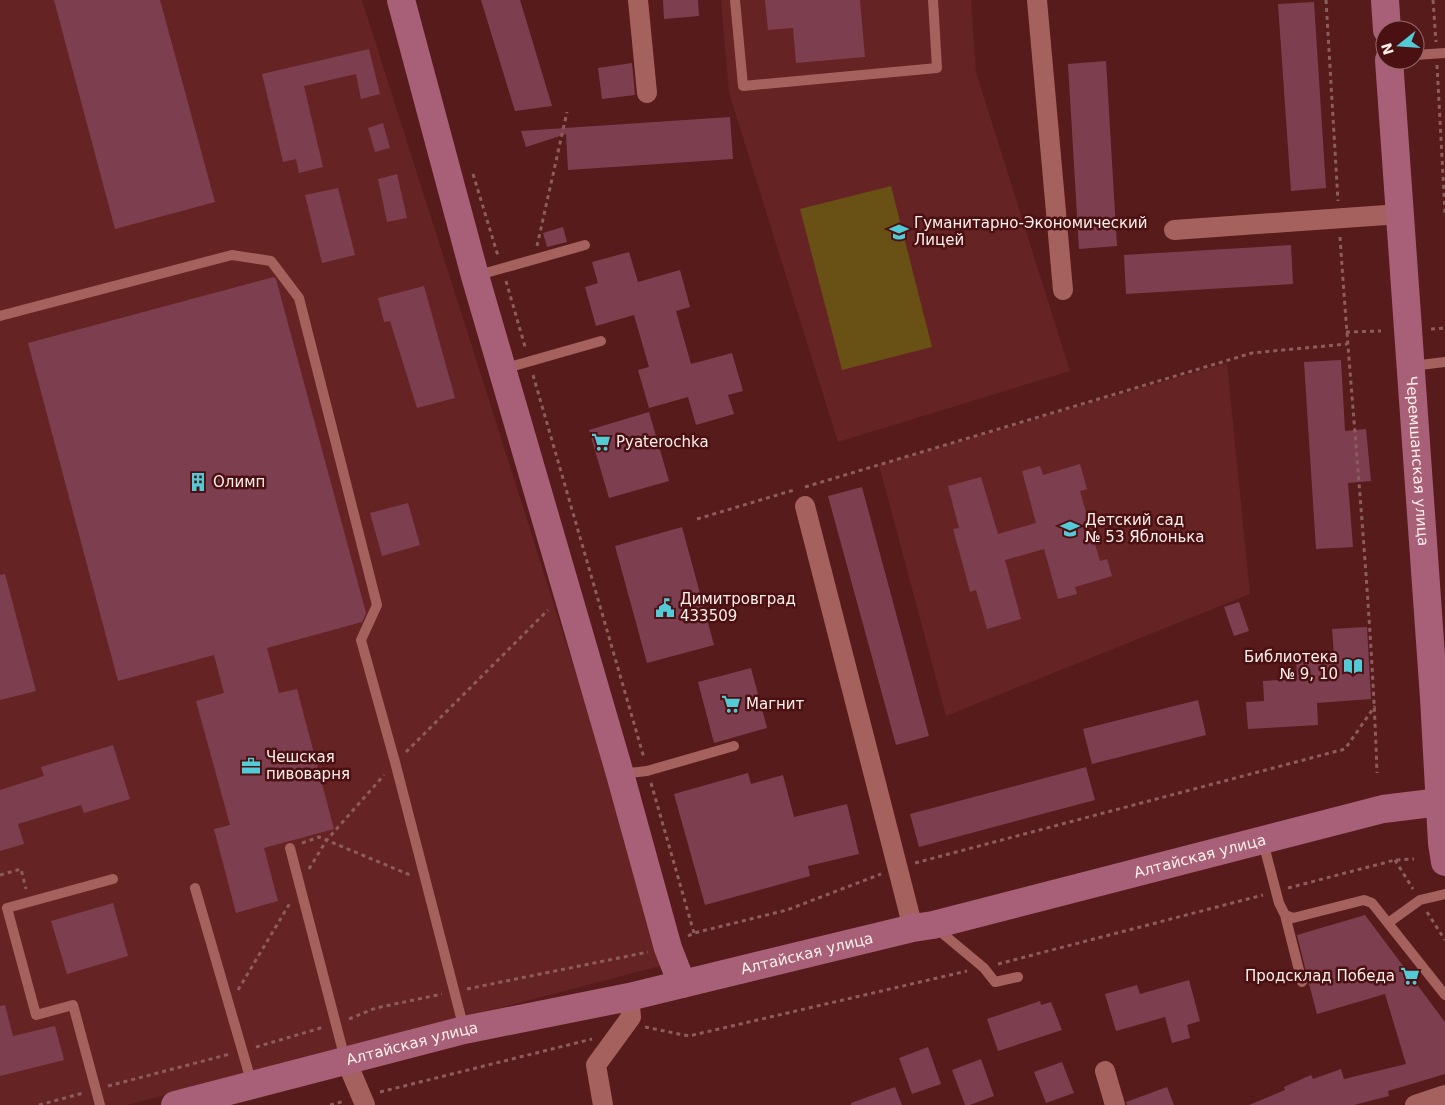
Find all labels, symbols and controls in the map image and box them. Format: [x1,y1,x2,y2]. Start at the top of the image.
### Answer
north arrow [1375,20,1425,70]
text: N [1378,41,1397,57]
place label: Гуманитарно-Экономический Лицей [914,214,1148,249]
school or university icon: Гуманитарно-Экономический Лицей [888,221,910,243]
street label: Черемшанская улица [1402,375,1432,547]
supermarket icon: Pyaterochka [590,431,612,453]
place label: Pyaterochka [616,433,709,451]
building icon: Олимп [187,471,209,493]
place label: Олимп [213,473,265,491]
place label: Детский сад № 53 Яблонька [1085,511,1205,546]
school or university icon: Детский сад № 53 Яблонька [1059,518,1081,540]
place label: Димитровград 433509 [680,590,796,625]
public building icon: Димитровград 433509 [654,597,676,619]
place label: Библиотека № 9, 10 [1244,648,1338,683]
library icon: Библиотека № 9, 10 [1342,655,1364,677]
supermarket icon: Магнит [720,693,742,715]
place label: Магнит [746,695,805,713]
place label: Чешская пивоварня [266,748,350,783]
office icon: Чешская пивоварня [240,755,262,777]
street label: Алтайская улица [1132,831,1268,882]
street label: Алтайская улица [739,929,875,979]
supermarket icon: Продсклад Победа [1399,965,1421,987]
place label: Продсклад Победа [1245,967,1395,985]
street label: Алтайская улица [344,1018,480,1069]

